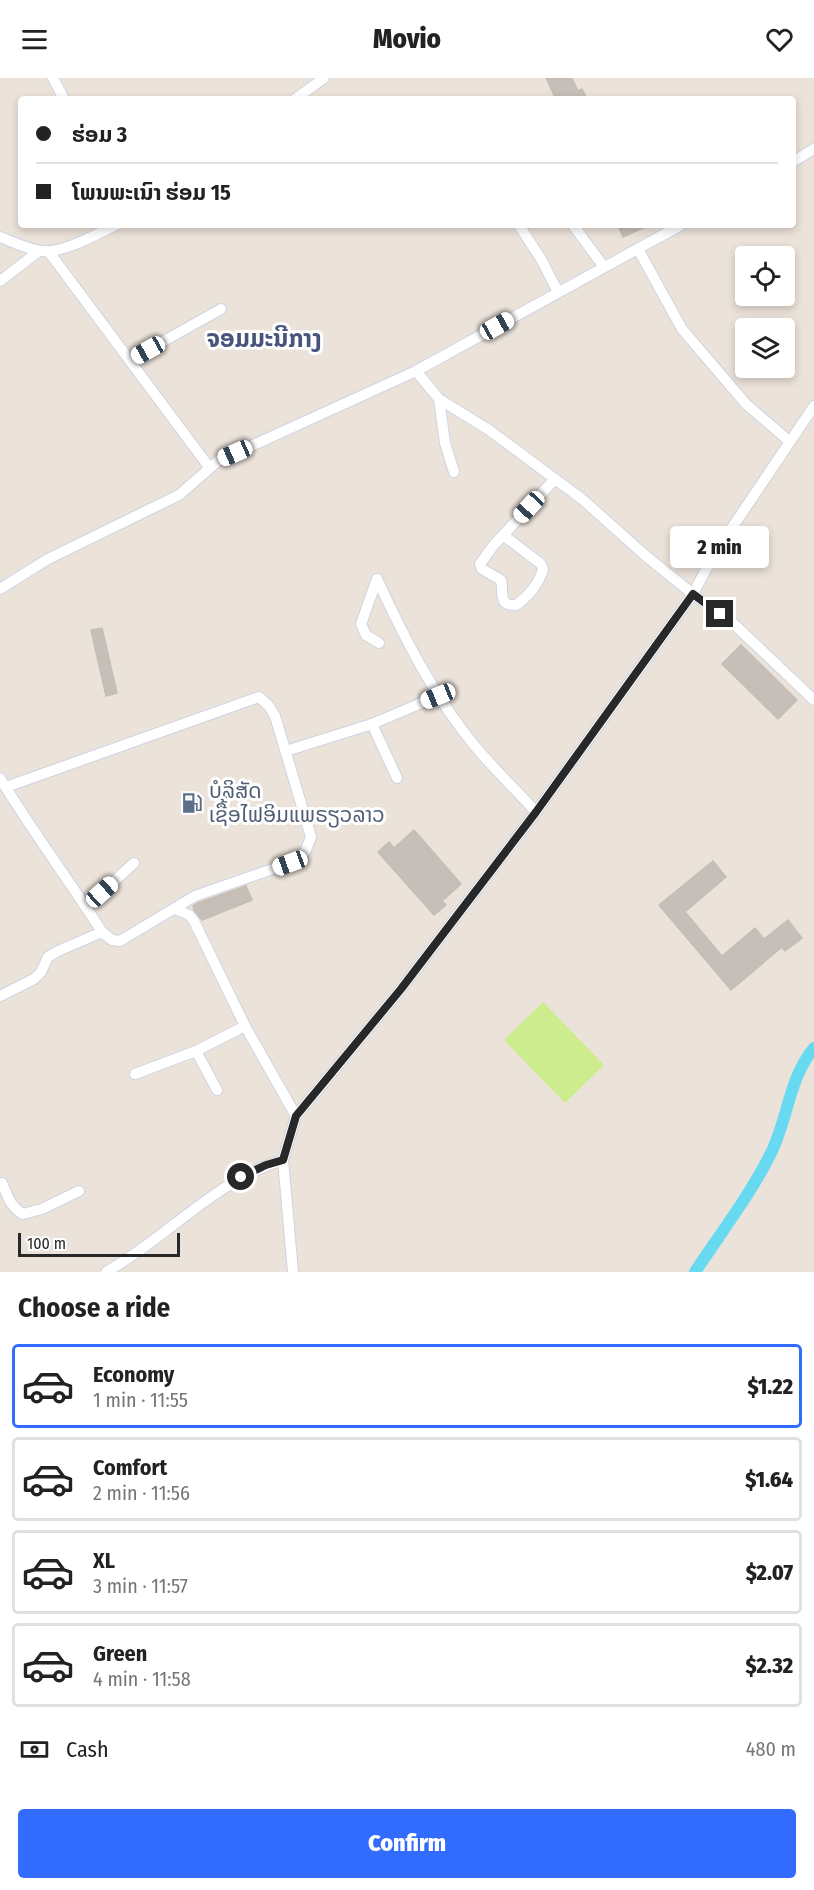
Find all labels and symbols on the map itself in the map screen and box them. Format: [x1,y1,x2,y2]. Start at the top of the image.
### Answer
car [477,309,517,343]
district label: ຈອມມະນີກາງ [207,324,321,353]
car [128,333,168,367]
car [215,437,255,469]
car [510,488,548,526]
callout: 2 min [670,527,770,569]
route end [706,600,733,627]
car [418,681,458,711]
place label: ບໍລິສັດ ເຊື້ອໄຟອິມແພຣຽວລາວ [209,778,385,828]
fuel station icon: ບໍລິສັດ ເຊື້ອໄຟອິມແພຣຽວລາວ [180,791,204,815]
car [270,848,310,878]
car [83,873,121,911]
route start [227,1163,254,1190]
scale bar [18,1230,180,1258]

